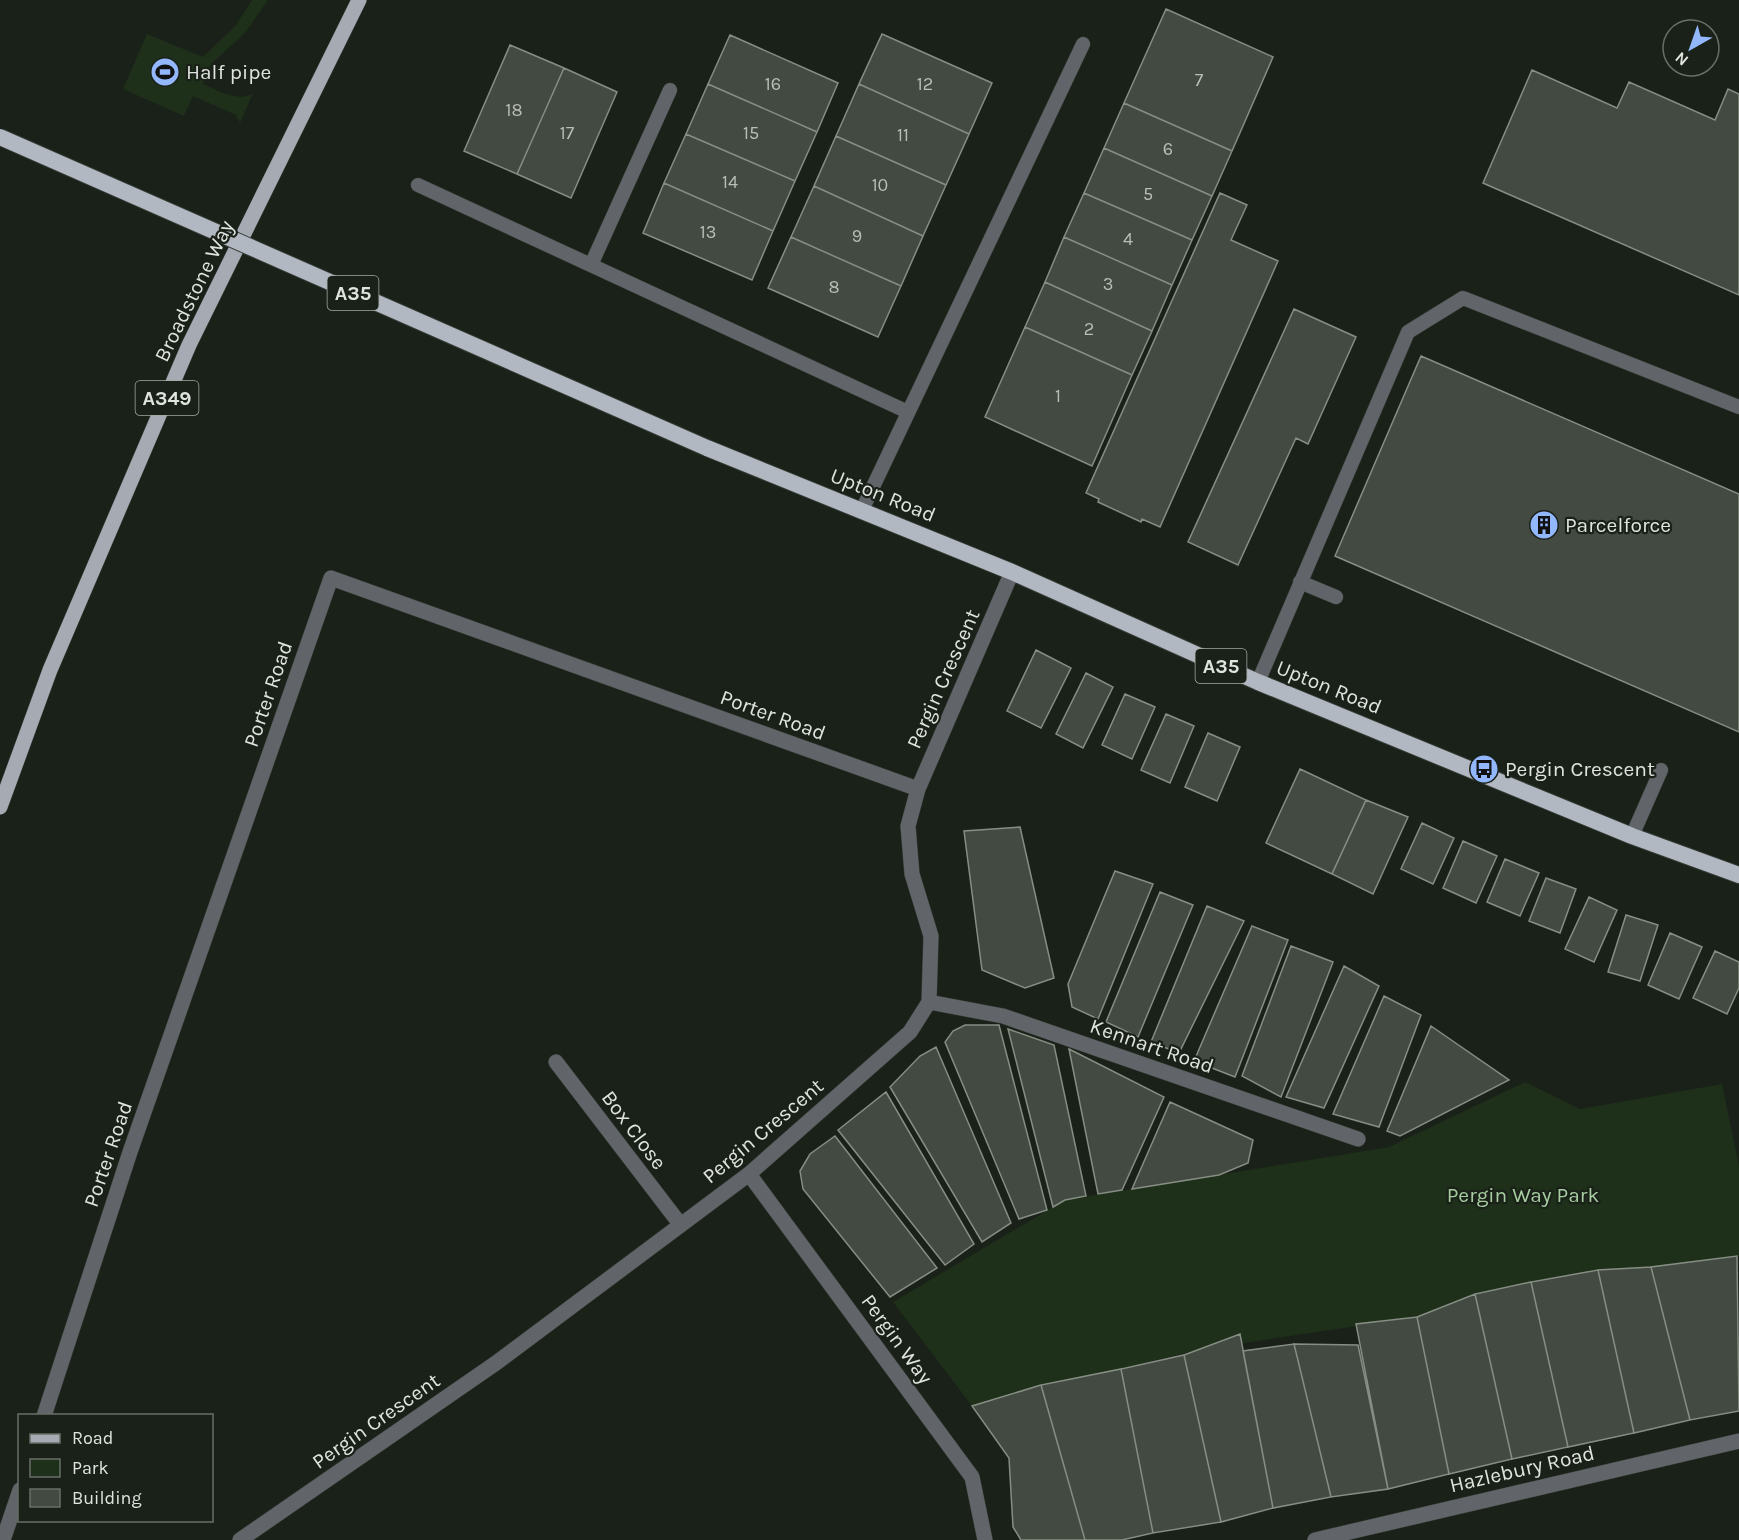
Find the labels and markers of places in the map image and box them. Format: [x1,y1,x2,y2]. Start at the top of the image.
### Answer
sports icon: Half pipe [149,56,181,88]
place label: Half pipe [186,60,271,84]
building icon: Parcelforce [1528,509,1560,541]
place label: Parcelforce [1565,513,1671,537]
bus stop icon: Pergin Crescent [1468,753,1500,785]
place label: Pergin Crescent [1505,757,1655,781]

